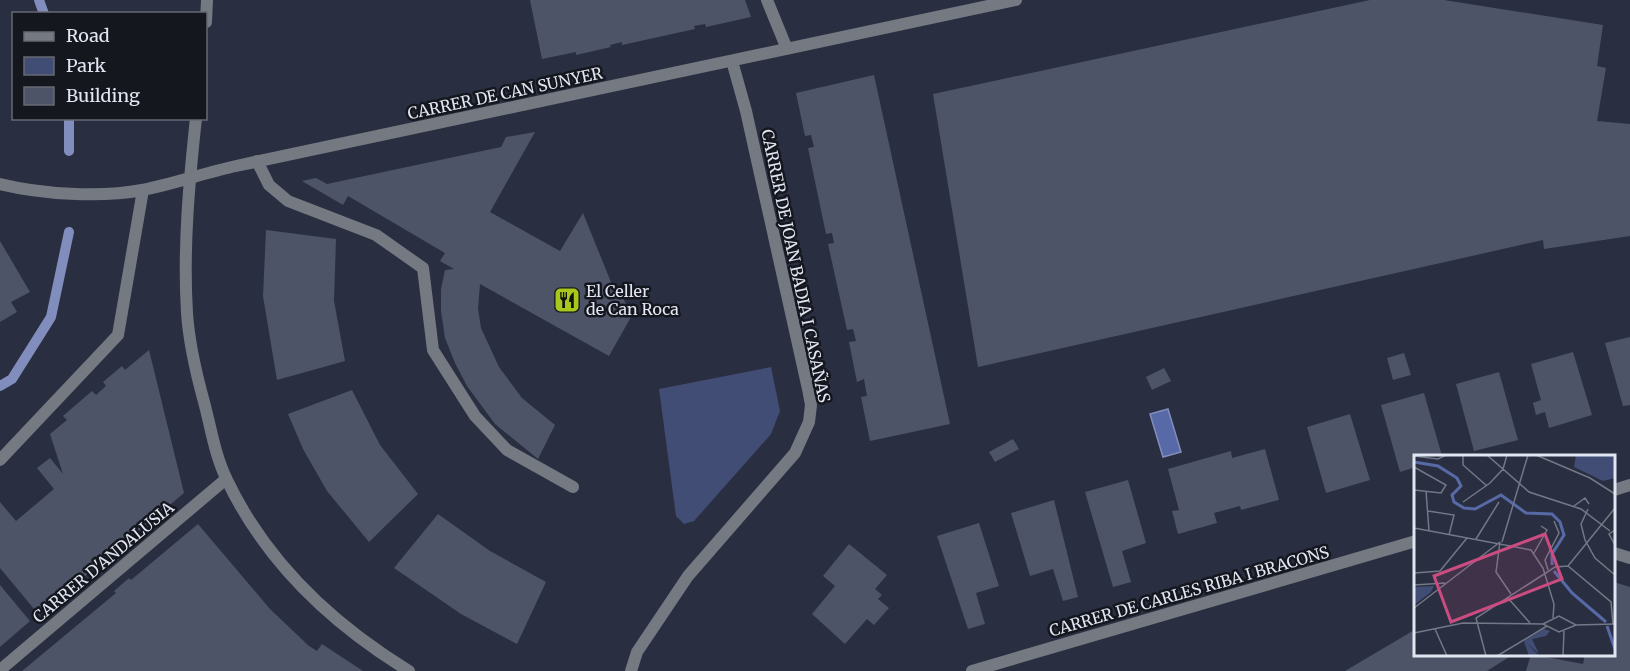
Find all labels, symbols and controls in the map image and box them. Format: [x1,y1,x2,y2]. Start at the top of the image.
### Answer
legend [12,12,207,120]
text: Road [66,24,110,47]
text: Park [66,54,107,77]
street label: CARRER DE CAN SUNYER [406,62,605,123]
text: Building [66,84,140,107]
street label: CARRER DE JOAN BADIA I CASAÑAS [757,128,835,404]
place label: El Celler de Can Roca [586,281,679,319]
restaurant icon: El Celler de Can Roca [552,285,582,315]
inset map [1414,455,1615,656]
street label: CARRER D'ANDALUSIA [28,497,178,627]
street label: CARRER DE CARLES RIBA I BRACONS [1047,541,1331,641]

